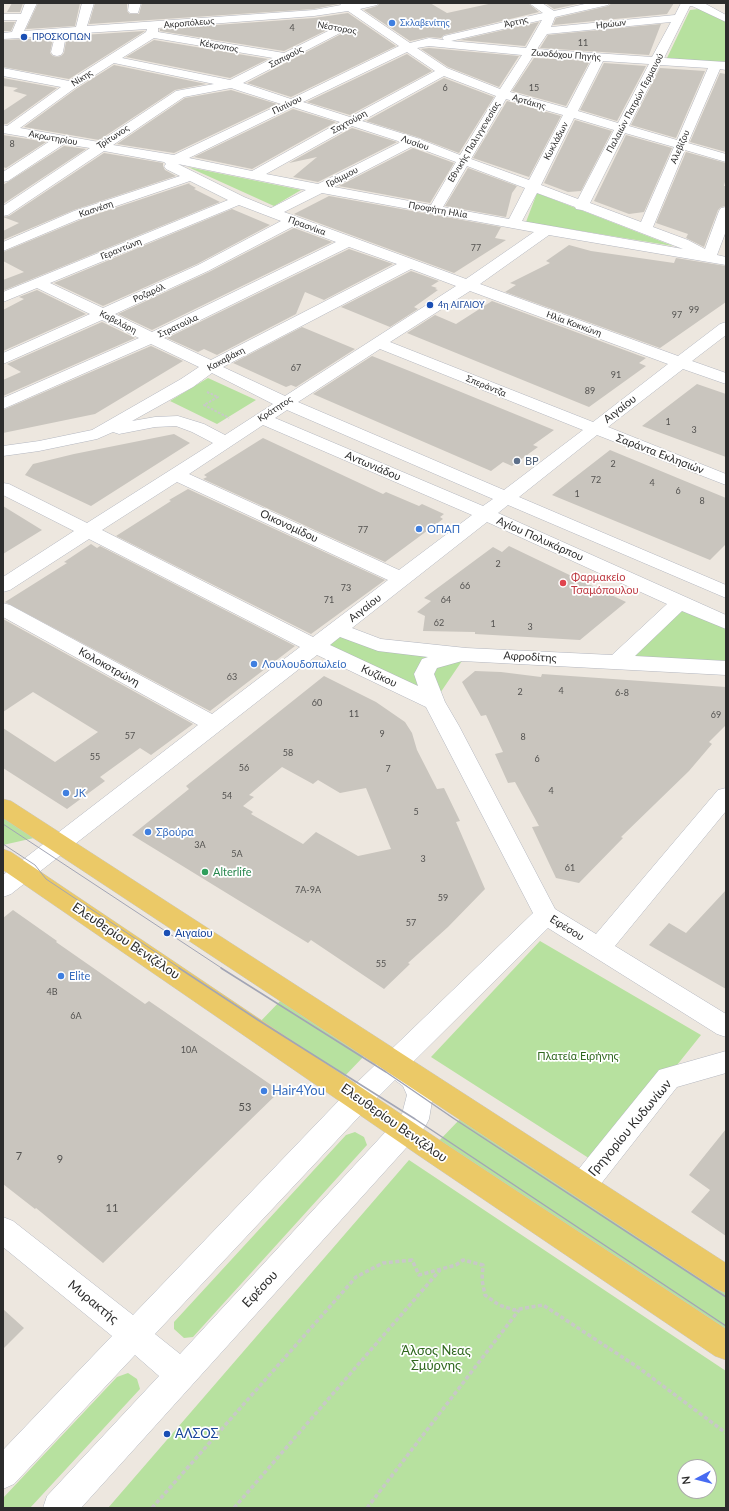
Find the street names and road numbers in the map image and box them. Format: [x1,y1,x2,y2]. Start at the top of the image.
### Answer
street label: Άρτης [503,14,529,30]
street label: Ακροπόλεως [163,15,215,31]
street label: Ηρώων [595,17,627,31]
street label: Νέστορος [317,19,357,37]
street label: Κέκροπος [199,37,239,55]
street label: Σαπφούς [267,44,305,70]
street label: Ζωοδόχου Πηγής [531,47,601,63]
street label: Παλαιών Πατρών Γερμανού [604,51,666,155]
street label: Νίκης [69,67,95,89]
street label: Αρτάκης [511,92,547,112]
street label: Πιπίνου [270,93,304,117]
street label: Εθνικής Παλιγγενεσίας [446,100,502,184]
street label: Σαχτούρη [329,108,369,136]
street label: Κυκλάδων [541,120,571,162]
street label: Τρίτωνος [95,123,131,151]
street label: Ακρωτηρίου [28,128,78,148]
street label: Αλεβίζου [668,128,692,166]
street label: Λυσίου [400,133,430,153]
street label: Γράμμου [324,164,360,190]
street label: Κασνέση [77,198,115,220]
street label: Προφήτη Ηλία [408,200,468,220]
street label: Πρασνίκα [287,214,327,238]
street label: Γεραντώνη [99,236,143,262]
street label: Ροζαρόλ [131,281,167,305]
street label: Καβελάρη [98,308,138,336]
street label: Ηλία Κοκκώνη [545,309,603,339]
street label: Στρατούλα [156,312,200,340]
street label: Κακαβάκη [205,345,247,373]
street label: Σπεράντζα [464,373,508,399]
street label: Αιγαίου [601,392,639,426]
street label: Κράτητος [256,394,294,424]
street label: Σαράντα Εκλησιών [614,431,706,477]
street label: Αντωνιάδου [343,448,403,484]
street label: Οικονομίδου [258,507,320,545]
street label: Αγίου Πολυκάρπου [494,514,586,564]
street label: Αιγαίου [346,591,384,625]
street label: Κολοκοτρώνη [76,645,142,689]
street label: Αφροδίτης [503,649,557,665]
street label: Κυζίκου [359,662,399,690]
street label: Ελευθερίου Βενιζέλου [69,899,183,983]
street label: Εφέσου [547,912,587,944]
street label: Γρηγορίου Κυδωνίων [585,1076,675,1180]
street label: Ελευθερίου Βενιζέλου [338,1080,450,1166]
street label: Εφέσου [239,1267,281,1311]
street label: Μυρακτής [65,1277,121,1327]

